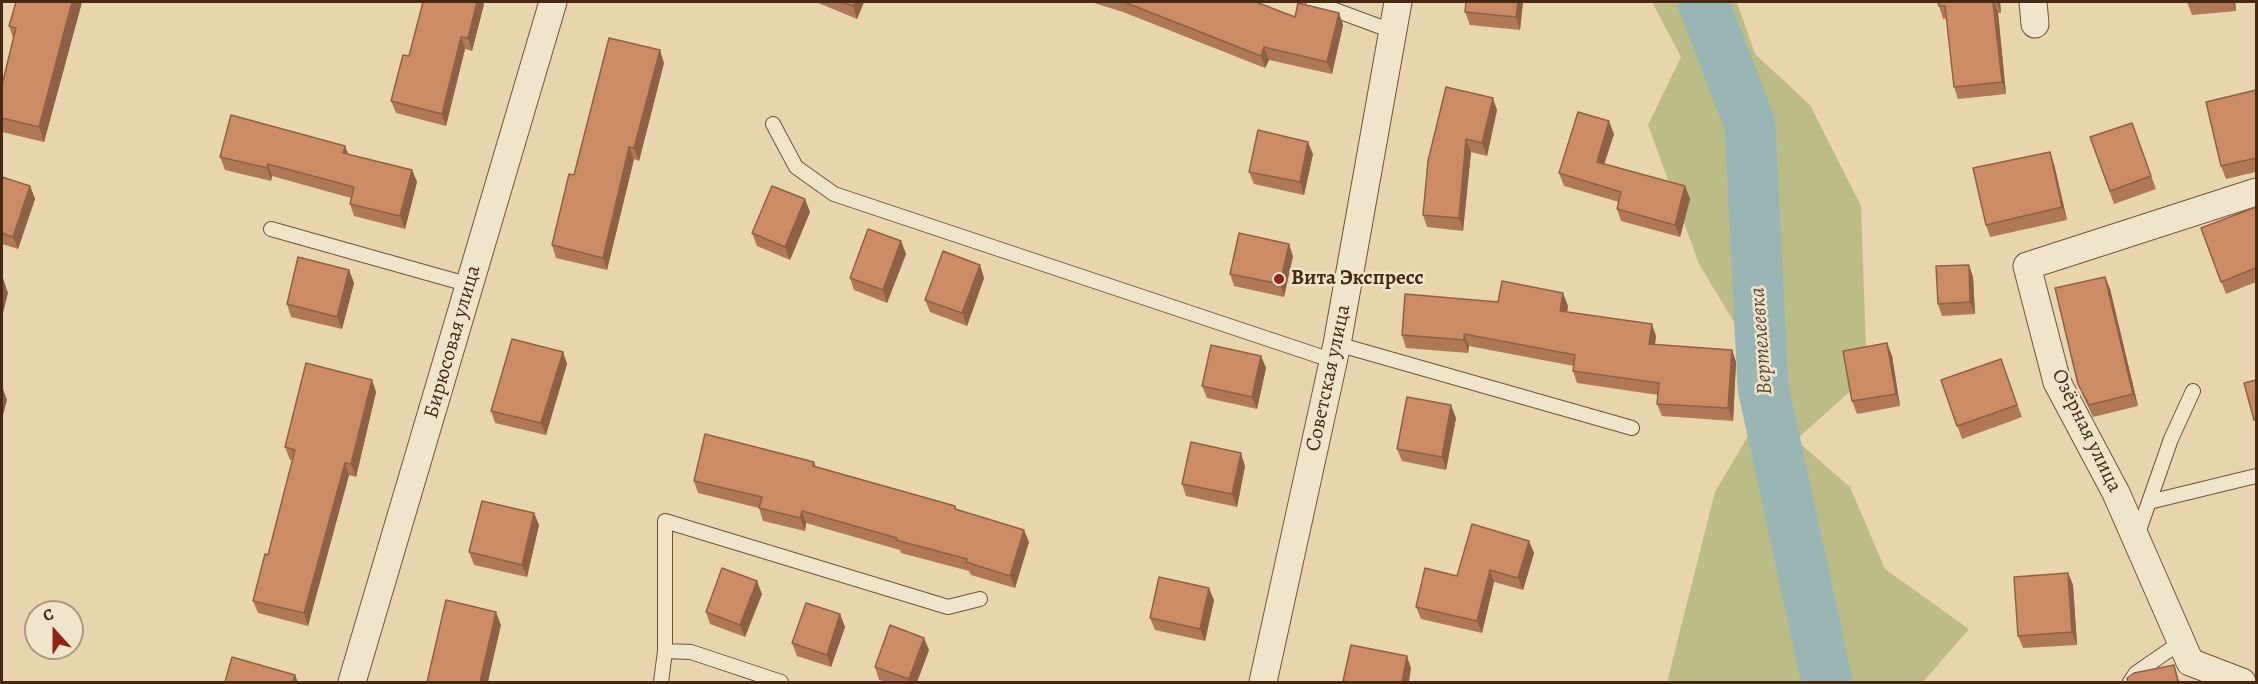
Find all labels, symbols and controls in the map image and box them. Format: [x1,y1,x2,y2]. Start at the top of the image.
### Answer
street label: Бирюсовая улица [419,262,487,422]
place label: Вита Экспресс [1291,266,1424,292]
marker: Вита Экспресс [1272,272,1286,286]
water label: Вертелеевка [1745,286,1779,396]
street label: Советская улица [1301,302,1357,454]
street label: Озёрная улица [2045,365,2127,497]
north arrow [24,600,84,660]
text: С [40,603,57,627]

